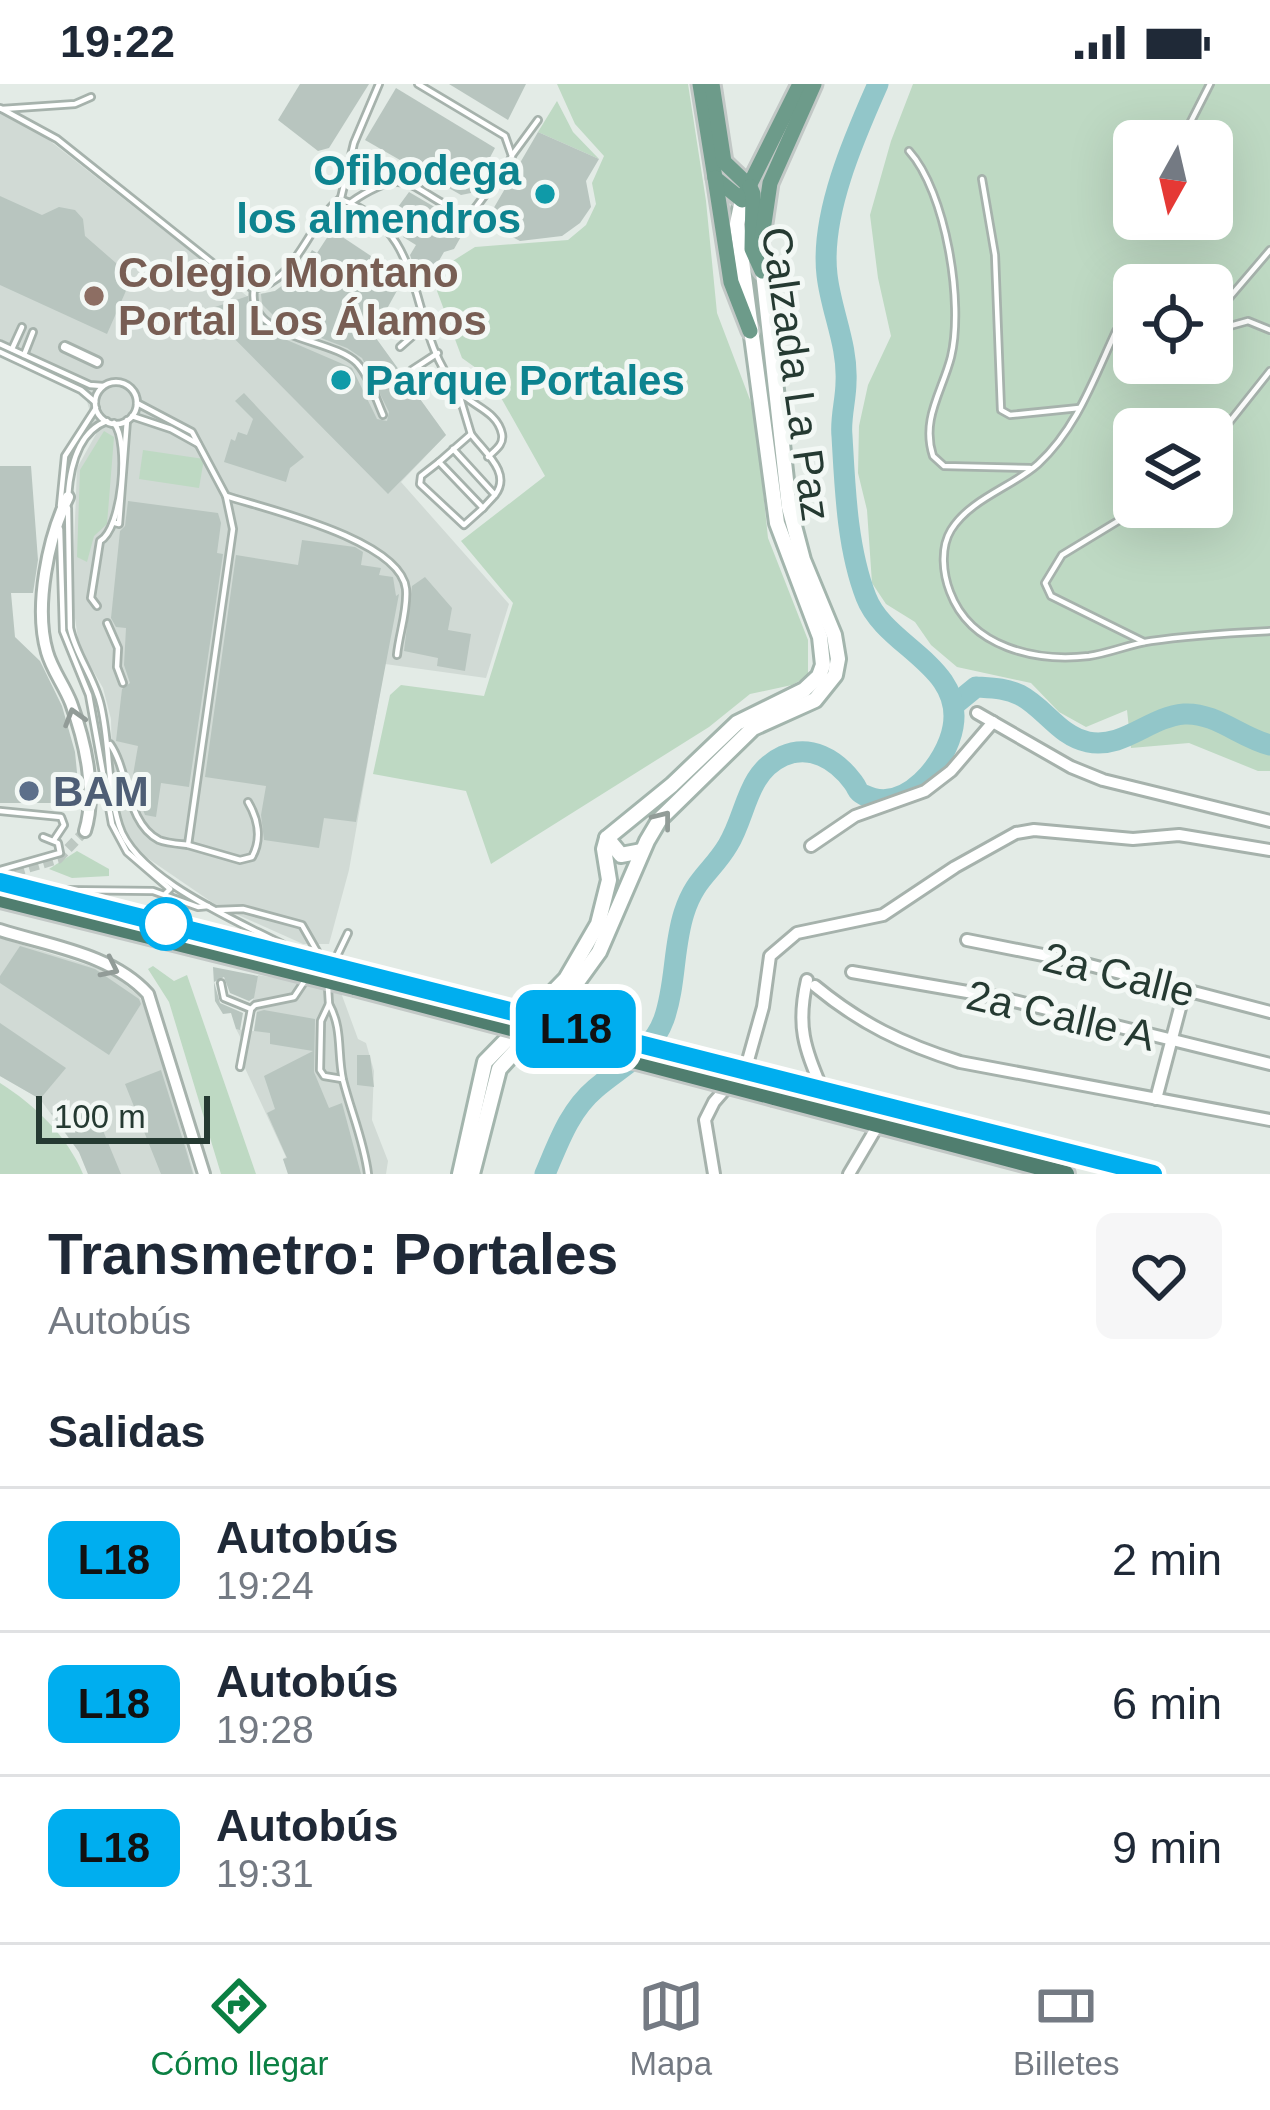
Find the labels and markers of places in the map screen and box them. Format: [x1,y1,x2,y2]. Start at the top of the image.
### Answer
place label: Ofibodega los almendros [236,147,522,242]
marker: Ofibodega los almendros [532,181,558,207]
place label: Colegio Montano Portal Los Álamos [118,249,487,344]
marker: Colegio Montano Portal Los Álamos [81,283,107,309]
place label: Parque Portales [365,357,685,404]
marker: Parque Portales [328,367,354,393]
place label: BAM [53,768,149,815]
marker: BAM [16,778,42,804]
unlabelled marker [141,899,191,949]

